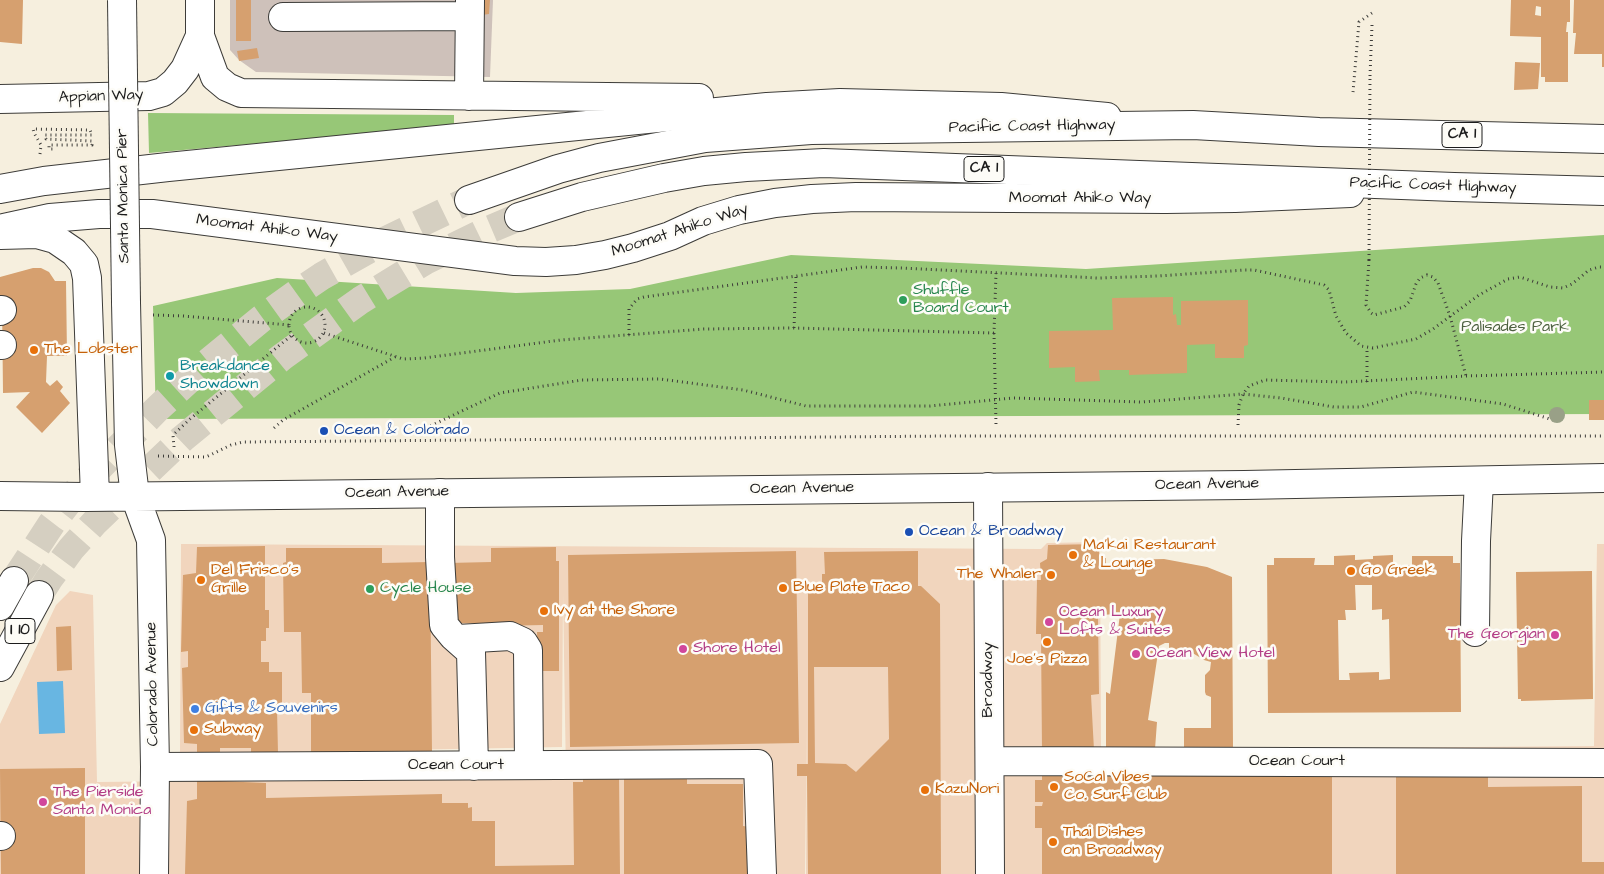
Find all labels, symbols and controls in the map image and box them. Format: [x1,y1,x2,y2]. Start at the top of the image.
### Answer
street label: Appian Way [58,86,144,108]
street label: Pacific Coast Highway [948,116,1116,138]
road number: CA 1 [1442,122,1482,148]
street label: Santa Monica Pier [113,128,135,264]
road number: CA 1 [964,156,1004,182]
street label: Pacific Coast Highway [1349,173,1517,199]
street label: Moomat Ahiko Way [1009,189,1151,209]
street label: Moomat Ahiko Way [609,200,751,262]
street label: Moomat Ahiko Way [195,211,339,247]
place label: Shuffle Board Court [913,281,1009,319]
marker: Shuffle Board Court [897,294,909,306]
park label: Palisades Park [1461,318,1569,338]
place label: The Lobster [44,340,138,360]
marker: The Lobster [28,344,40,356]
place label: Breakdance Showdown [180,357,270,395]
marker: Breakdance Showdown [164,370,176,382]
place label: Ocean & Colorado [334,421,469,441]
marker: Ocean & Colorado [318,425,330,437]
street label: Ocean Avenue [1155,474,1259,496]
street label: Ocean Avenue [750,478,854,500]
street label: Ocean Avenue [345,482,449,504]
place label: Ocean & Broadway [919,522,1064,542]
marker: Ocean & Broadway [903,526,915,538]
place label: Ma'kai Restaurant & Lounge [1083,536,1216,574]
marker: Ma'kai Restaurant & Lounge [1067,549,1079,561]
place label: Del Frisco's Grille [211,561,299,599]
place label: Go Greek [1361,561,1435,581]
place label: The Whaler [957,565,1041,585]
marker: Go Greek [1345,565,1357,577]
marker: The Whaler [1045,569,1057,581]
marker: Del Frisco's Grille [195,574,207,586]
place label: Blue Plate Taco [793,578,910,598]
place label: Cycle House [380,579,471,599]
marker: Blue Plate Taco [777,582,789,594]
marker: Cycle House [364,583,376,595]
place label: Ivy at the Shore [554,601,675,621]
place label: Ocean Luxury Lofts & Suites [1059,603,1171,641]
marker: Ivy at the Shore [538,605,550,617]
marker: Ocean Luxury Lofts & Suites [1043,616,1055,628]
road number: I 10 [5,618,35,644]
street label: Colorado Avenue [142,622,164,746]
place label: The Georgian [1448,625,1545,645]
marker: The Georgian [1549,629,1561,641]
marker: Joe's Pizza [1041,636,1053,648]
place label: Shore Hotel [693,639,780,659]
street label: Broadway [979,642,999,718]
marker: Shore Hotel [677,643,689,655]
place label: Ocean View Hotel [1146,644,1275,664]
marker: Ocean View Hotel [1130,648,1142,660]
place label: Joe's Pizza [1007,650,1087,670]
place label: Gifts & Souvenirs [205,699,338,719]
marker: Gifts & Souvenirs [189,703,201,715]
place label: Subway [204,720,261,740]
marker: Subway [188,724,200,736]
street label: Ocean Court [1249,752,1345,772]
street label: Ocean Court [408,756,504,776]
place label: SoCal Vibes Co. Surf Club [1064,768,1167,806]
place label: KazuNori [935,780,999,800]
marker: SoCal Vibes Co. Surf Club [1048,781,1060,793]
place label: The Pierside Santa Monica [53,783,151,821]
marker: KazuNori [919,784,931,796]
marker: The Pierside Santa Monica [37,796,49,808]
place label: Thai Dishes on Broadway [1063,823,1162,861]
marker: Thai Dishes on Broadway [1047,836,1059,848]

